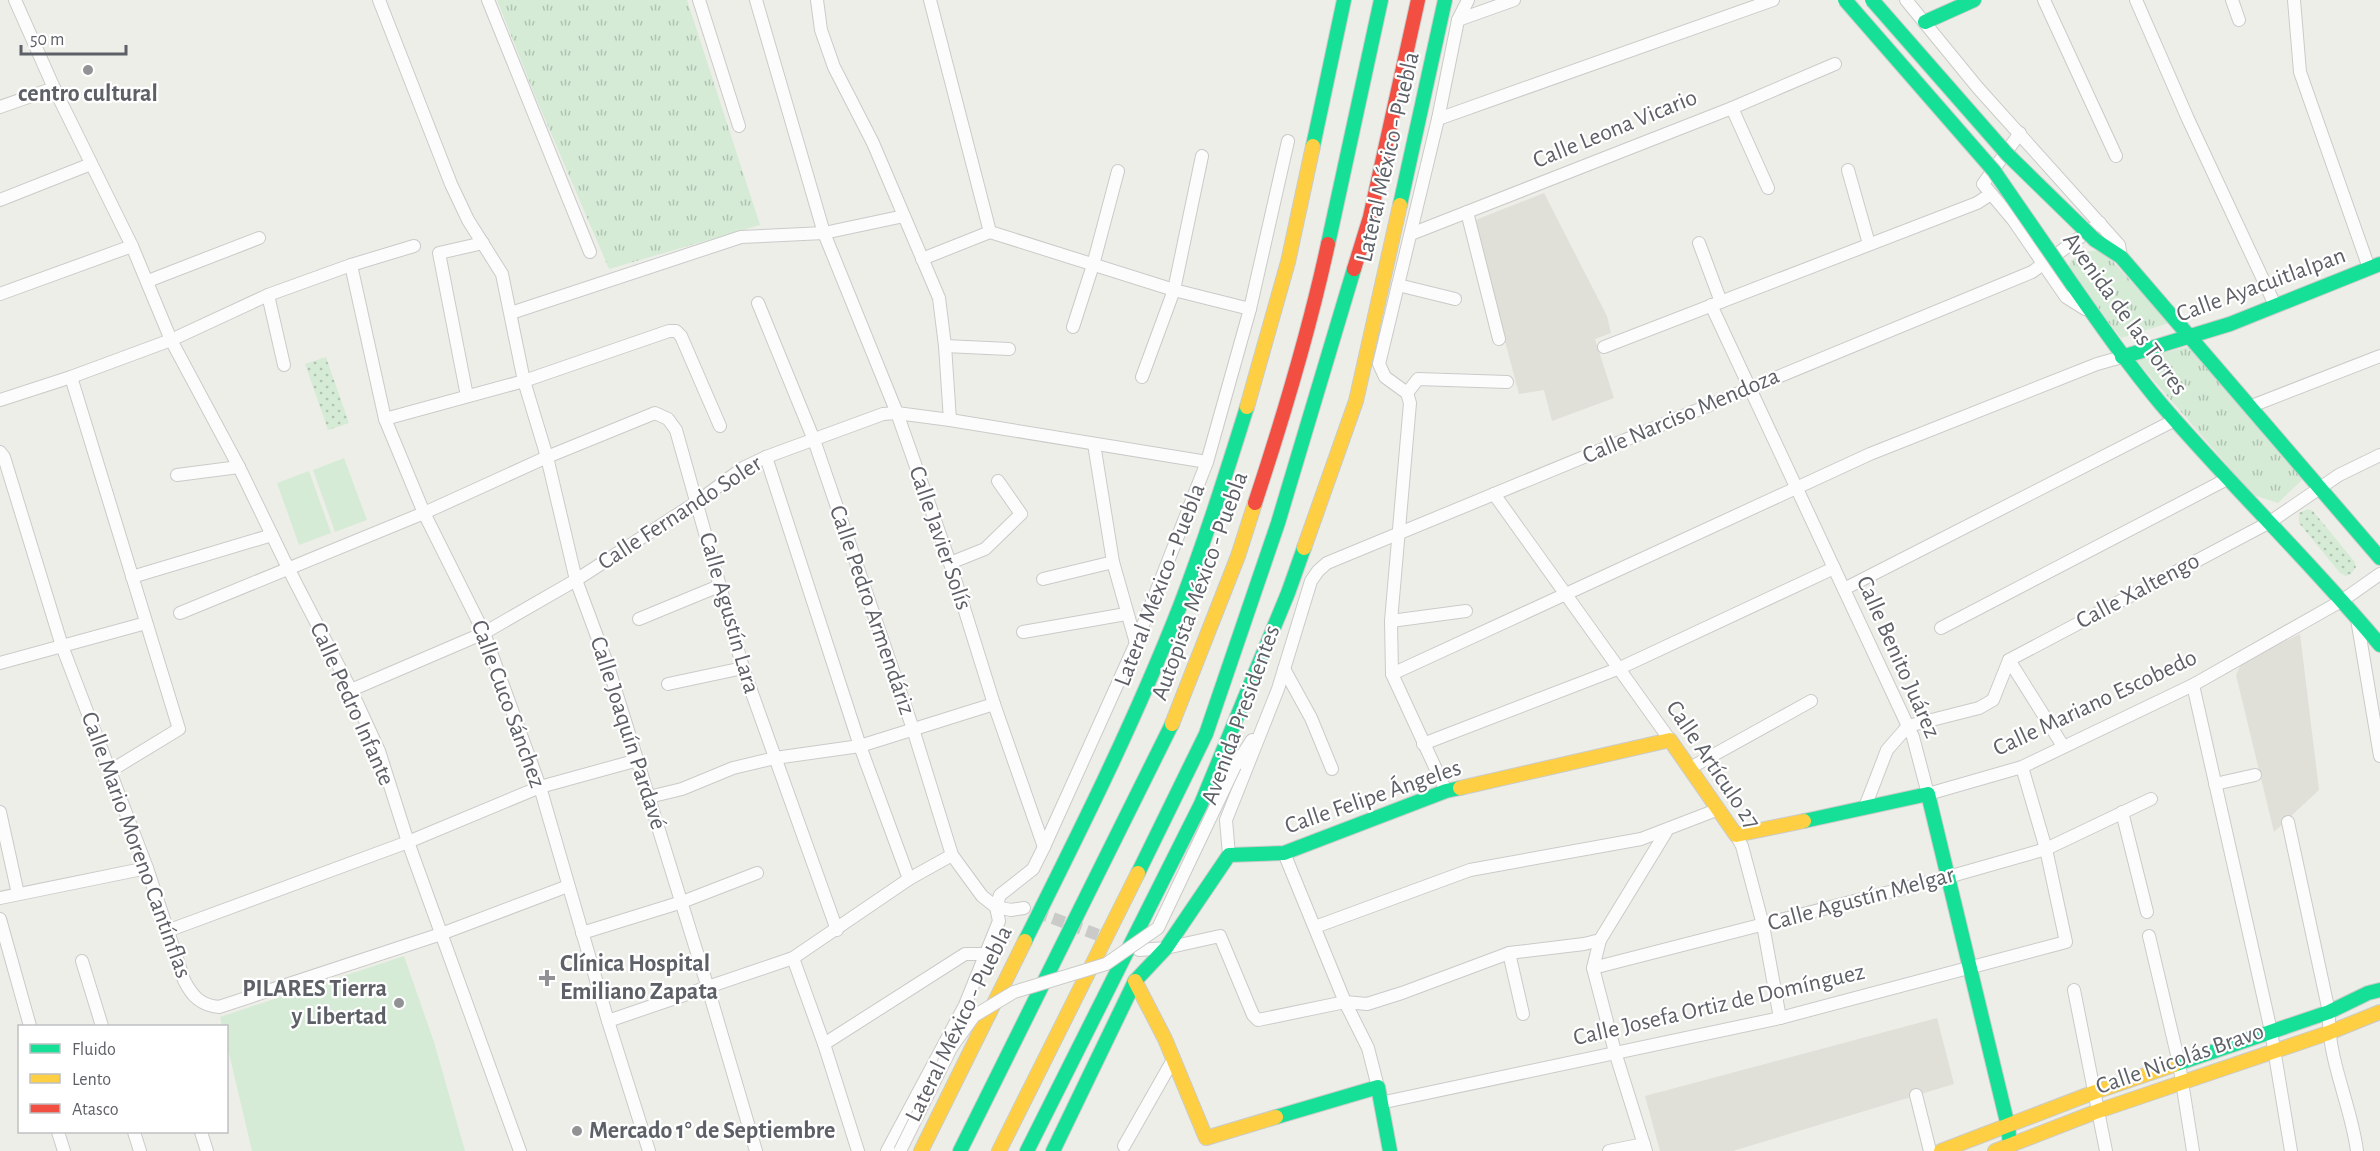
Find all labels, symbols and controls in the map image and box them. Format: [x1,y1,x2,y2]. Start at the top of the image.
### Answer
scale bar [21,18,126,56]
text: 50 m [30,31,64,49]
street label: Lateral México - Puebla [1352,50,1424,264]
marker: centro cultural [81,63,95,77]
place label: centro cultural [18,82,158,106]
street label: Calle Leona Vicario [1530,85,1700,173]
street label: Avenida de las Torres [2058,228,2192,400]
street label: Calle Ayacuitlalpan [2173,243,2349,327]
street label: Calle Narciso Mendoza [1579,364,1783,468]
street label: Calle Fernando Soler [594,451,766,575]
street label: Calle Javier Solís [904,463,976,613]
street label: Autopista México - Puebla [1147,469,1253,703]
street label: Lateral México - Puebla [1110,480,1210,690]
street label: Calle Pedro Armendáriz [825,502,919,718]
street label: Calle Agustín Lara [695,530,763,696]
street label: Calle Xaltengo [2072,549,2204,633]
street label: Calle Benito Juárez [1852,572,1944,742]
street label: Calle Cuco Sánchez [467,617,550,791]
street label: Calle Pedro Infante [305,619,399,789]
street label: Avenida Presidentes [1197,622,1285,808]
street label: Calle Joaquín Pardavé [585,634,671,832]
street label: Calle Mariano Escobedo [1989,645,2201,761]
street label: Calle Artículo 27 [1661,696,1765,834]
street label: Calle Mario Moreno Cantínflas [77,709,195,981]
street label: Calle Felipe Ángeles [1281,754,1464,838]
street label: Calle Agustín Melgar [1765,862,1957,935]
street label: Lateral México - Puebla [901,922,1017,1126]
place label: Clínica Hospital Emiliano Zapata [560,952,718,1004]
street label: Calle Josefa Ortiz de Domínguez [1571,960,1867,1050]
marker: Clínica Hospital Emiliano Zapata [538,969,556,987]
place label: PILARES Tierra y Libertad [242,977,387,1029]
marker: PILARES Tierra y Libertad [392,996,406,1010]
street label: Calle Nicolás Bravo [2093,1019,2267,1099]
legend [18,1025,228,1133]
text: Fluido [72,1041,116,1059]
text: Lento [72,1071,111,1089]
text: Atasco [72,1101,119,1119]
place label: Mercado 1° de Septiembre [589,1119,835,1143]
marker: Mercado 1° de Septiembre [570,1124,584,1138]

